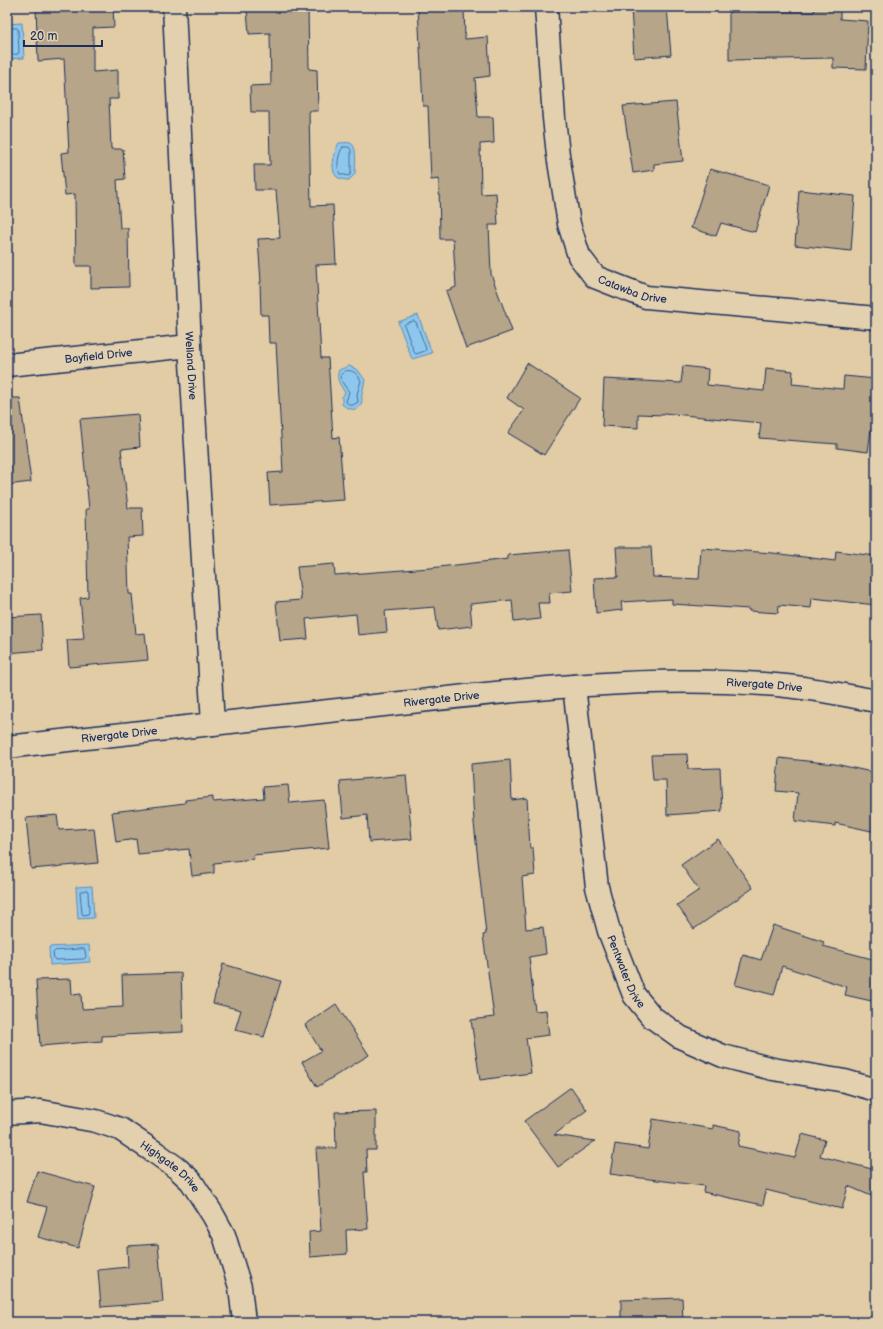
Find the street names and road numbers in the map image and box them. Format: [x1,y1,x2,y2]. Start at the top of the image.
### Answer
street label: Catawba Drive [596,273,668,306]
street label: Welland Drive [182,331,199,401]
street label: Bayfield Drive [64,346,134,366]
street label: Rivergate Drive [726,676,804,695]
street label: Rivergate Drive [403,688,481,710]
street label: Rivergate Drive [81,724,159,746]
street label: Pentwater Drive [604,933,648,1011]
street label: Highgate Drive [137,1138,203,1195]

